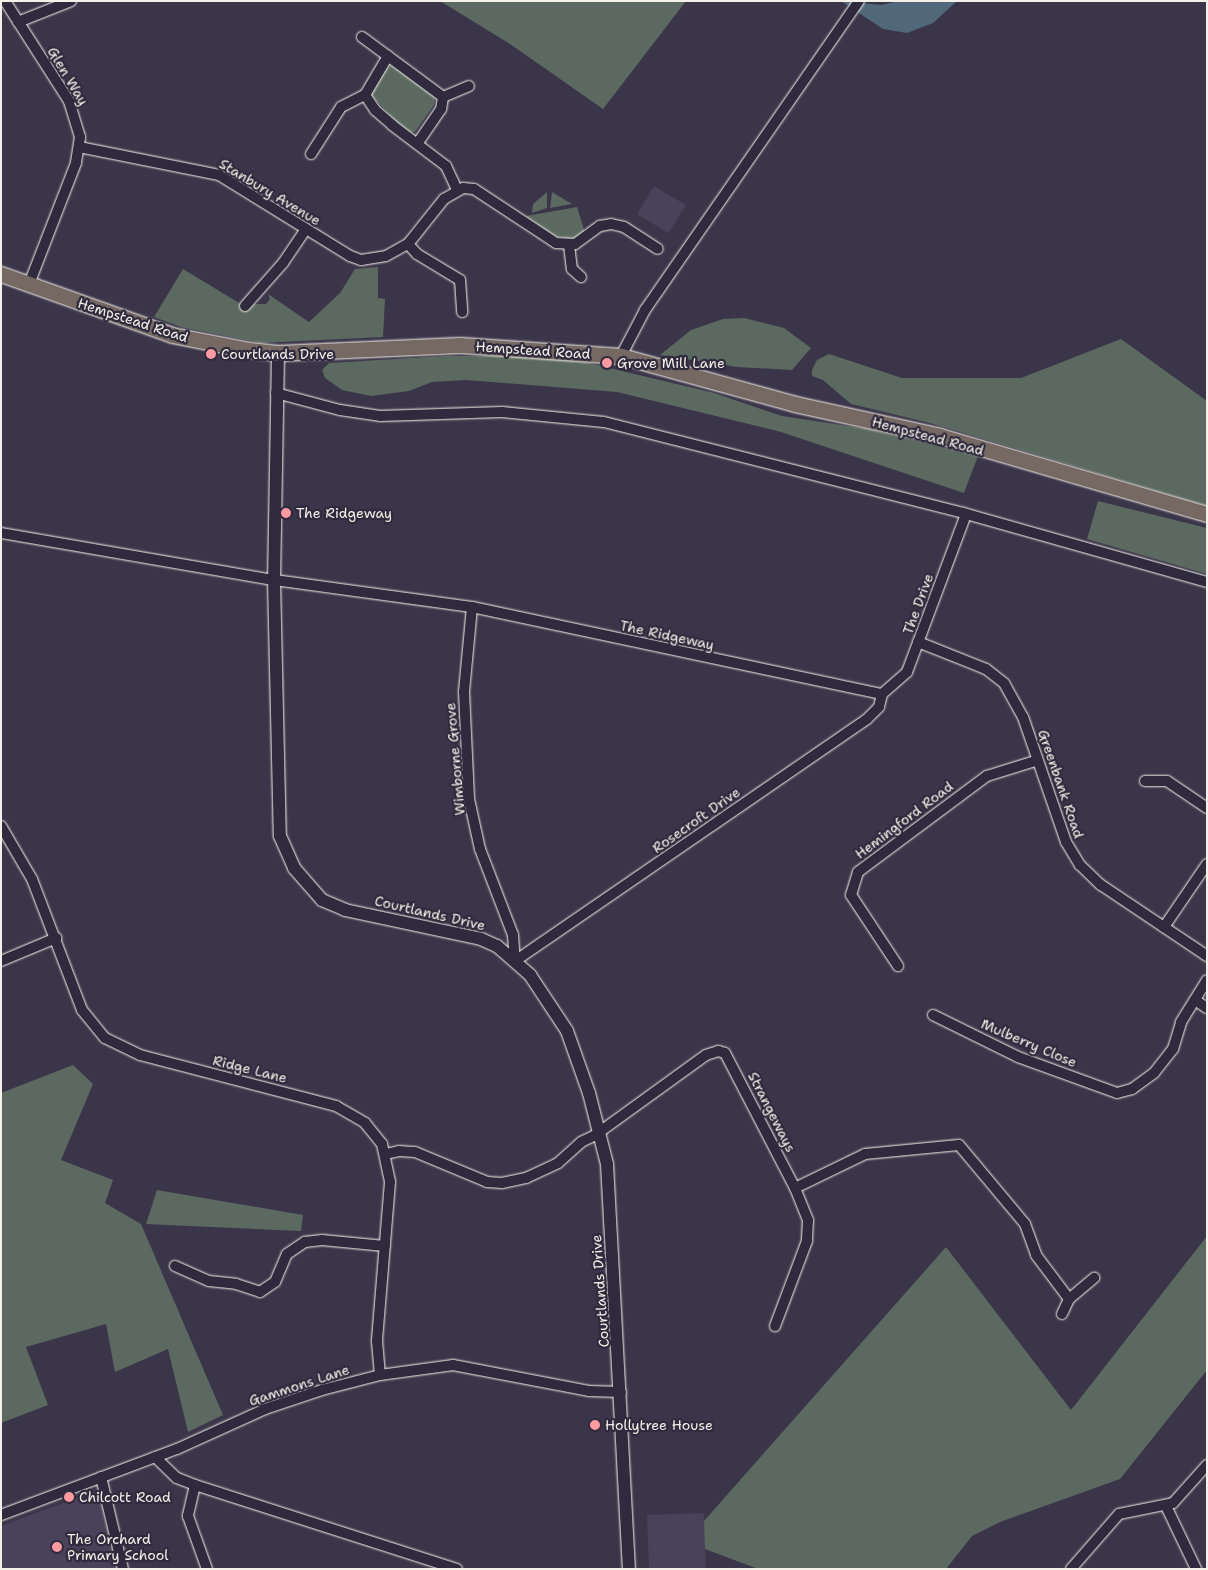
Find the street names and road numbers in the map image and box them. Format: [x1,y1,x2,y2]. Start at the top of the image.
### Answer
street label: Glen Way [44,44,92,108]
street label: Stanbury Avenue [216,155,324,229]
street label: Hempstead Road [76,294,190,346]
street label: Hempstead Road [475,338,591,362]
street label: Hempstead Road [870,413,986,459]
street label: The Drive [899,571,937,637]
street label: The Ridgeway [618,617,716,653]
street label: Wimborne Grove [442,702,468,816]
street label: Greenbank Road [1035,727,1087,841]
street label: Hemingford Road [852,778,956,862]
street label: Rosecroft Drive [649,783,743,857]
street label: Courtlands Drive [373,892,487,934]
street label: Mulberry Close [979,1015,1079,1071]
street label: Ridge Lane [211,1052,289,1086]
street label: Strangeways [745,1069,799,1155]
street label: Courtlands Drive [588,1234,612,1348]
street label: Gammons Lane [247,1361,351,1409]

